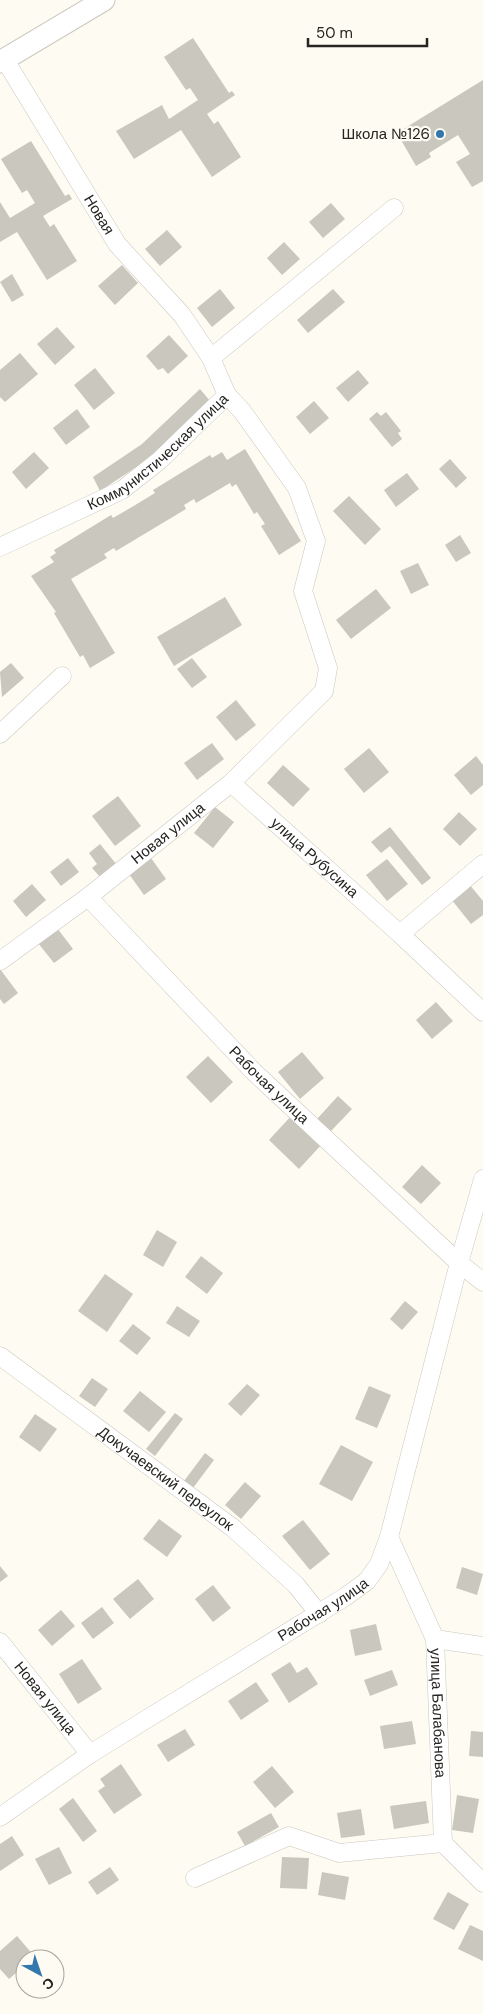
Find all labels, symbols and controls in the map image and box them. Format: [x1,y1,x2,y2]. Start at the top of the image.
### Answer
scale bar [308,15,427,47]
text: 50 m [316,23,353,43]
place label: Школа №126 [342,124,430,144]
marker: Школа №126 [434,128,446,140]
street label: Новая [79,191,119,238]
street label: Коммунистическая улица [84,389,233,515]
street label: Новая улица [127,797,209,869]
street label: улица Рубусина [266,813,363,903]
street label: Рабочая улица [225,1042,314,1129]
street label: Докучаевский переулок [94,1422,238,1535]
street label: Рабочая улица [274,1573,373,1646]
street label: улица Балабанова [425,1648,450,1779]
street label: Новая улица [10,1657,81,1739]
north arrow [15,1949,65,1999]
text: С [39,1974,58,1994]

